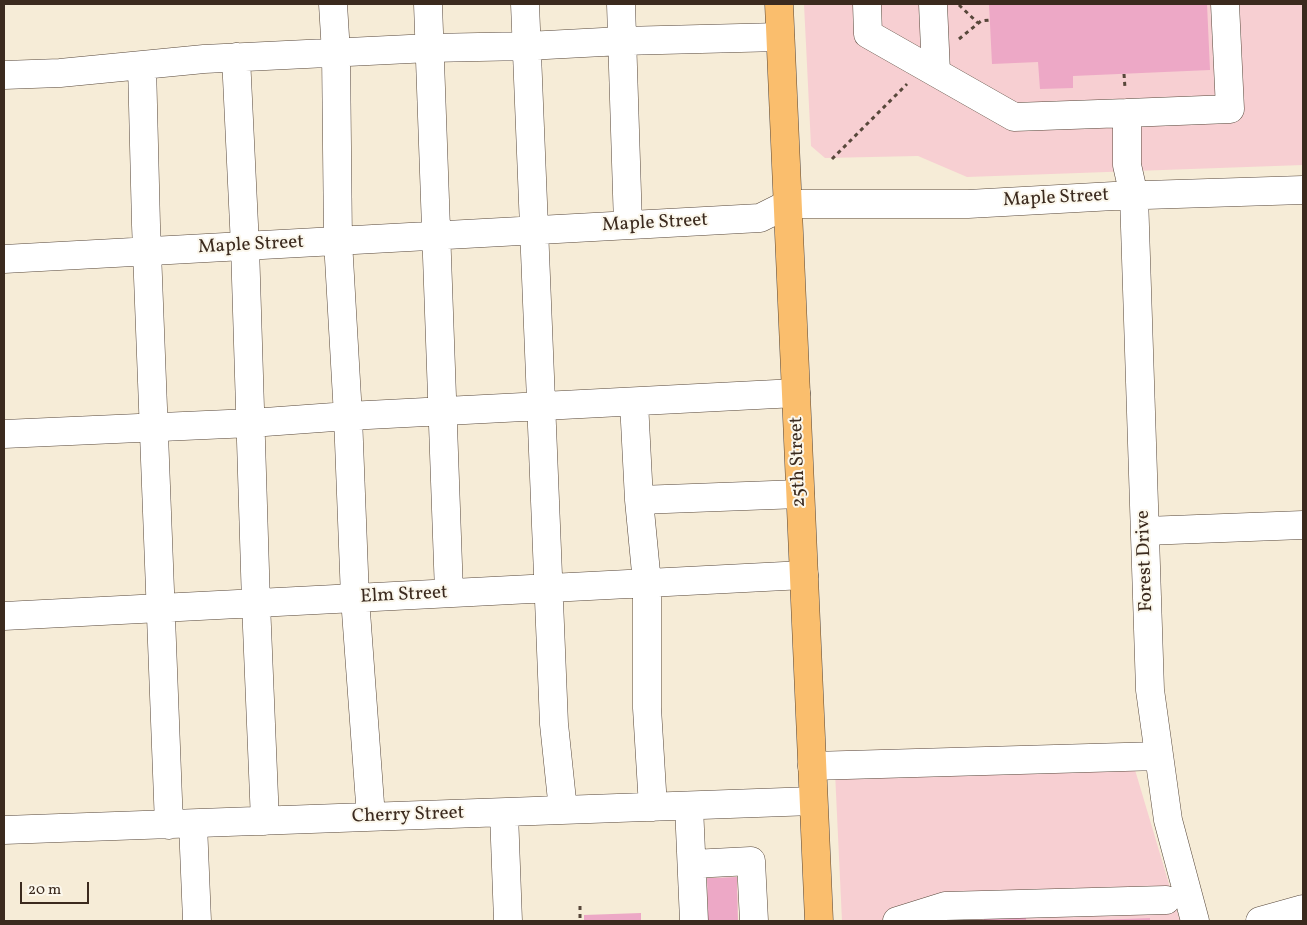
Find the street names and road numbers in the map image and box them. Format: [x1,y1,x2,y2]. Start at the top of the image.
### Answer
street label: Maple Street [1002,185,1110,213]
street label: Maple Street [601,210,709,238]
street label: Maple Street [197,232,305,260]
street label: 25th Street [786,416,812,508]
street label: Forest Drive [1133,510,1159,612]
street label: Elm Street [360,582,448,610]
street label: Cherry Street [351,803,465,829]

